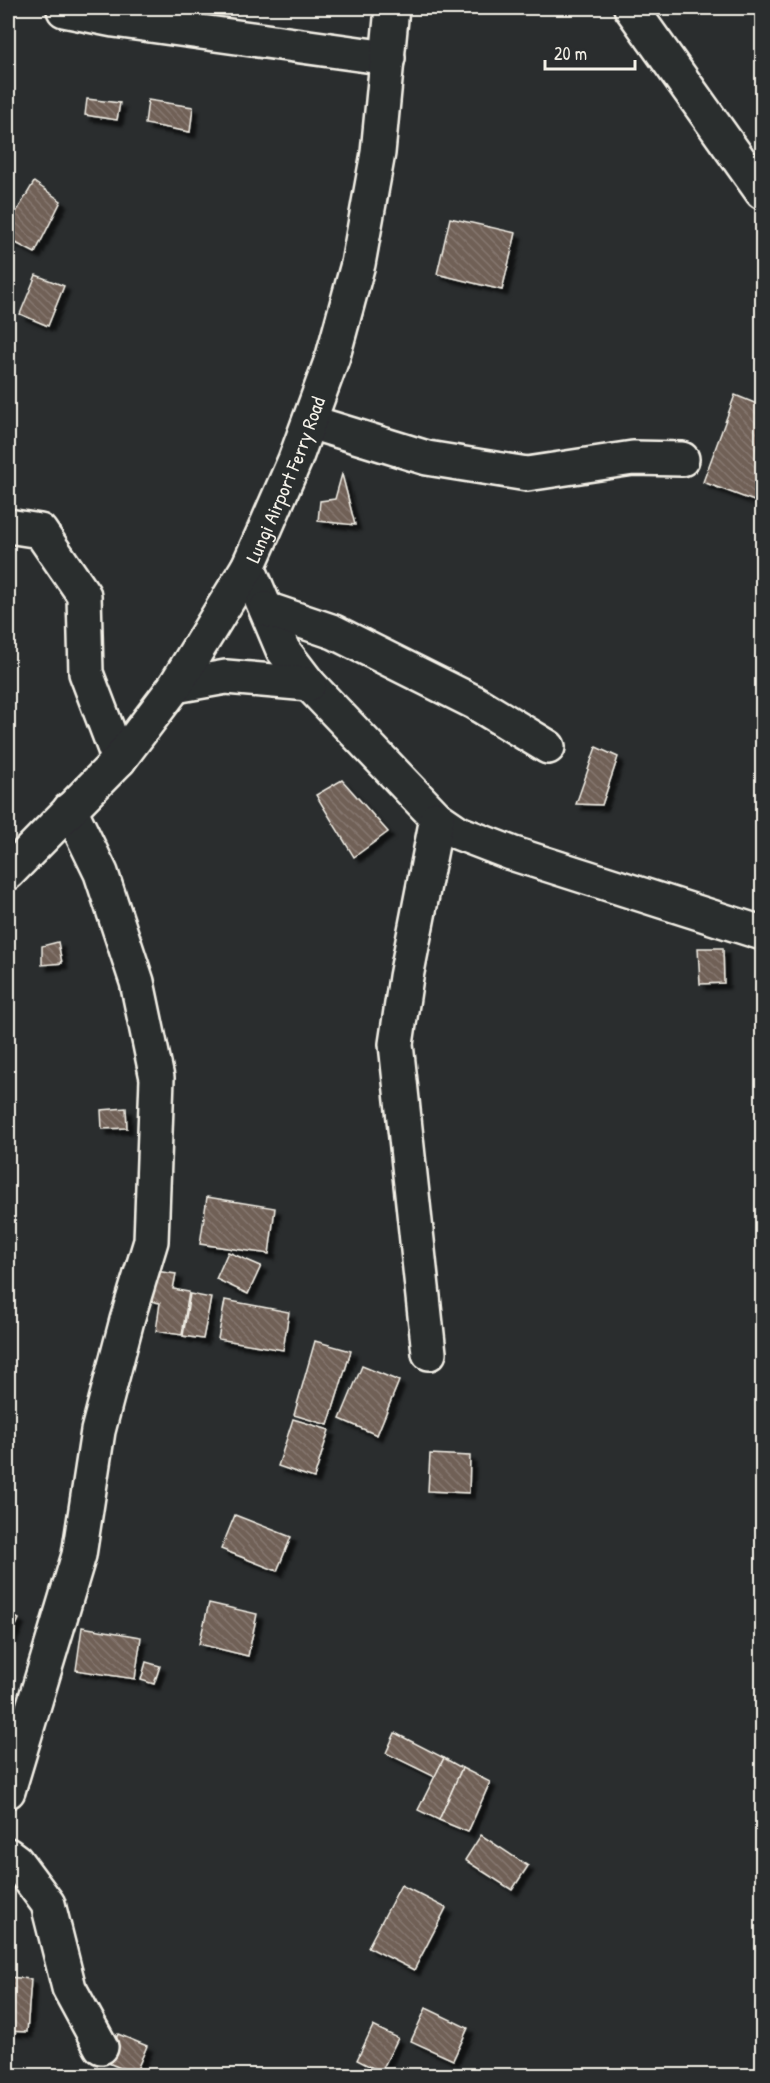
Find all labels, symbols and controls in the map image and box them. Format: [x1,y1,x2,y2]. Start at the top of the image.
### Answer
scale bar [545,33,635,71]
text: 20 m [554,41,587,66]
street label: Lungi Airport Ferry Road [238,392,331,566]

